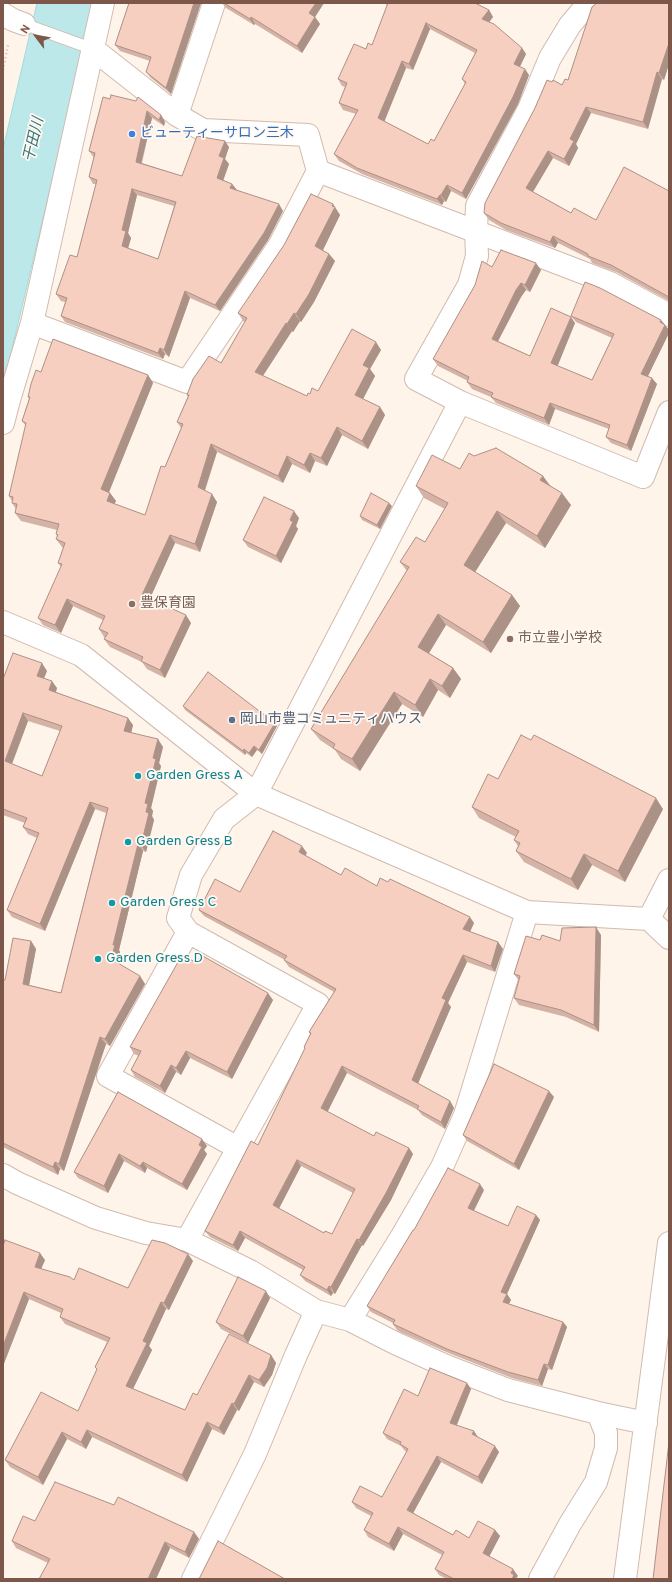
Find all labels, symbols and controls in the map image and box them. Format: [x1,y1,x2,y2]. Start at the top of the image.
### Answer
north arrow [16,16,56,56]
text: N [18,23,34,37]
water label: 干田川 [21,116,49,164]
place label: ビューティーサロン三木 [140,126,294,142]
marker: ビューティーサロン三木 [127,129,137,139]
place label: 豊保育園 [140,596,196,612]
marker: 豊保育園 [127,599,137,609]
place label: 市立豊小学校 [518,631,602,647]
marker: 市立豊小学校 [505,634,515,644]
place label: 岡山市豊コミュニティハウス [240,712,422,728]
marker: 岡山市豊コミュニティハウス [227,715,237,725]
place label: Garden Gress A [146,768,243,784]
marker: Garden Gress A [133,771,143,781]
place label: Garden Gress B [136,834,233,850]
marker: Garden Gress B [123,837,133,847]
place label: Garden Gress C [120,895,217,911]
marker: Garden Gress C [107,898,117,908]
place label: Garden Gress D [106,951,203,967]
marker: Garden Gress D [93,954,103,964]

